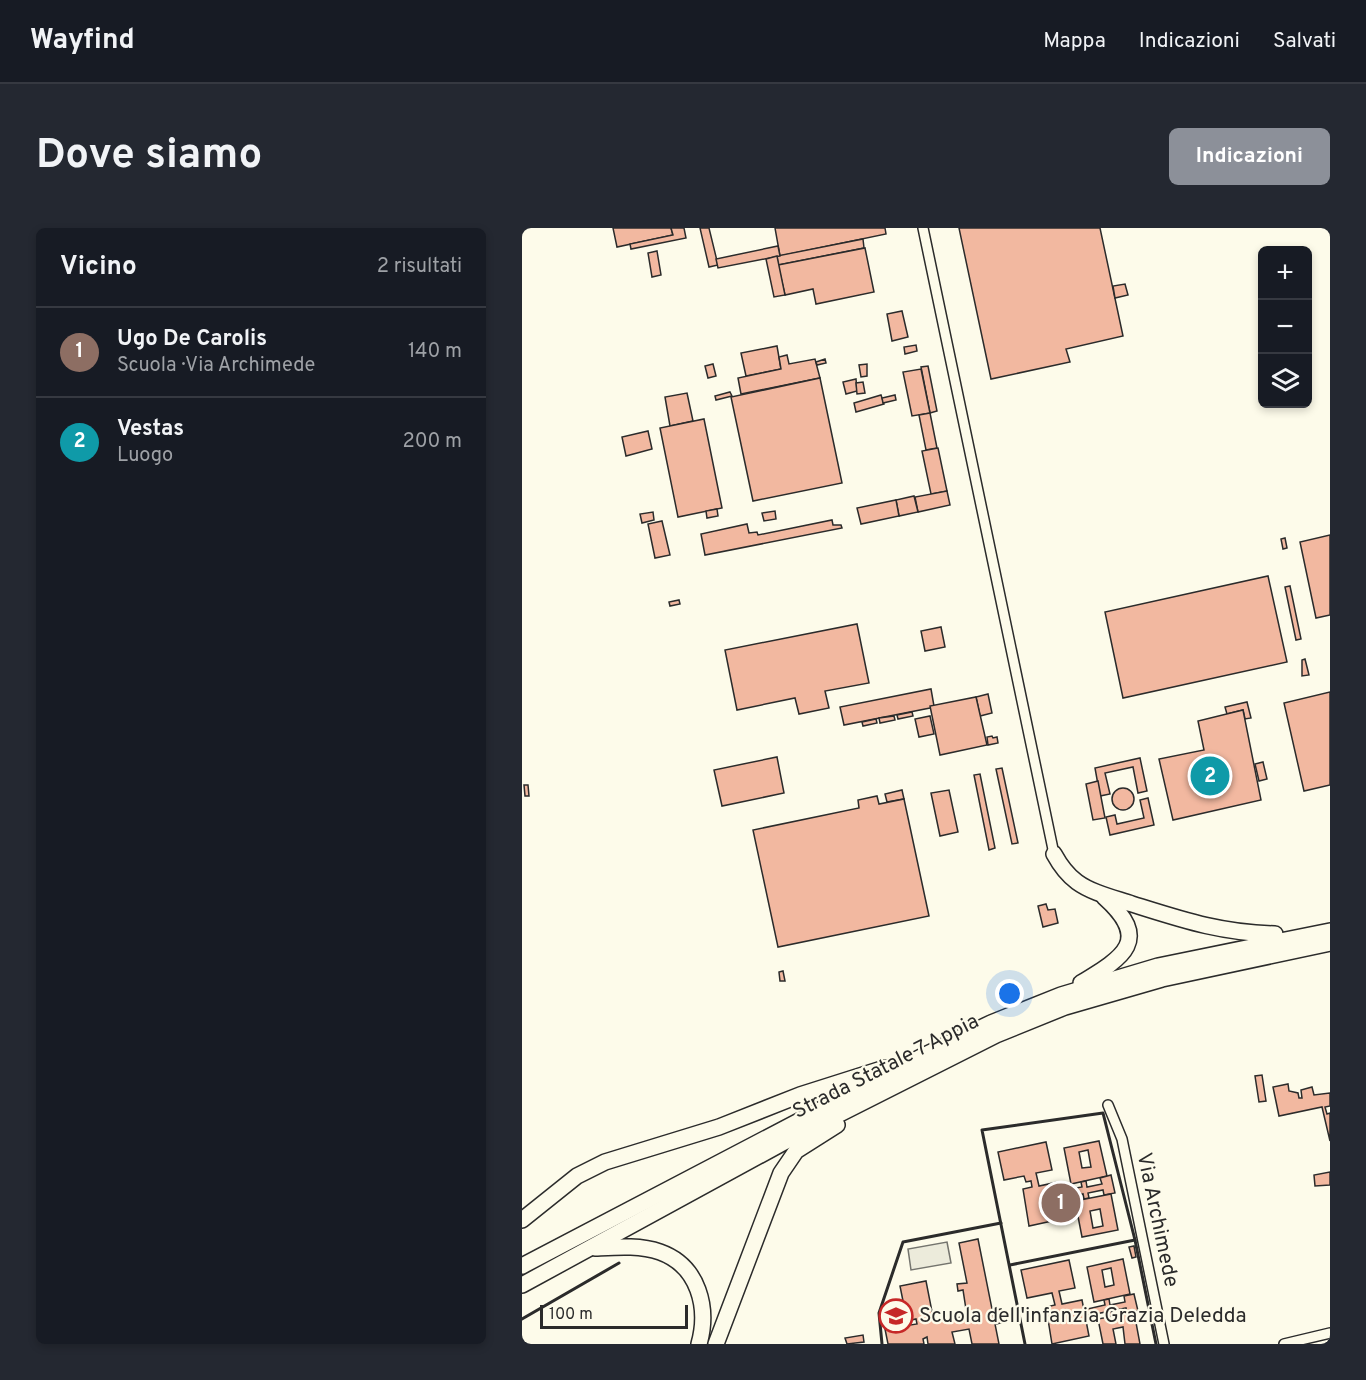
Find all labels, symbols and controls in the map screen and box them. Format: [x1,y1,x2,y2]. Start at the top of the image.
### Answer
text: Wayfind [30,23,135,59]
text: Mappa [1043,28,1106,55]
text: Indicazioni [1139,28,1240,55]
text: Salvati [1273,28,1336,55]
button: Indicazioni [1169,128,1330,185]
text: Dove siamo [36,130,262,183]
map controls [1258,246,1312,408]
button: + [1258,246,1312,300]
text: Vicino [60,251,137,284]
text: 2 risultati [377,254,462,280]
button: − [1258,300,1312,354]
text: Ugo De Carolis [117,326,267,353]
text: 1 [76,339,84,365]
text: 140 m [408,339,462,365]
text: Scuola · Via Archimede [117,353,315,379]
button: layers [1258,354,1312,408]
text: Vestas [117,416,184,443]
text: 2 [73,429,86,455]
text: 200 m [403,429,462,455]
text: Luogo [117,443,173,469]
pin: 2 [1190,754,1230,798]
your location [995,979,1024,1008]
street label: Strada Statale 7 Appia [788,1008,984,1126]
street label: Via Archimede [1130,1150,1184,1290]
pin: 1 [1042,1180,1080,1226]
school or university icon: Scuola dell'infanzia Grazia Deledda [878,1298,914,1334]
scale bar [540,1302,688,1330]
place label: Scuola dell'infanzia Grazia Deledda [919,1303,1247,1330]
text: 100 m [549,1305,593,1325]

